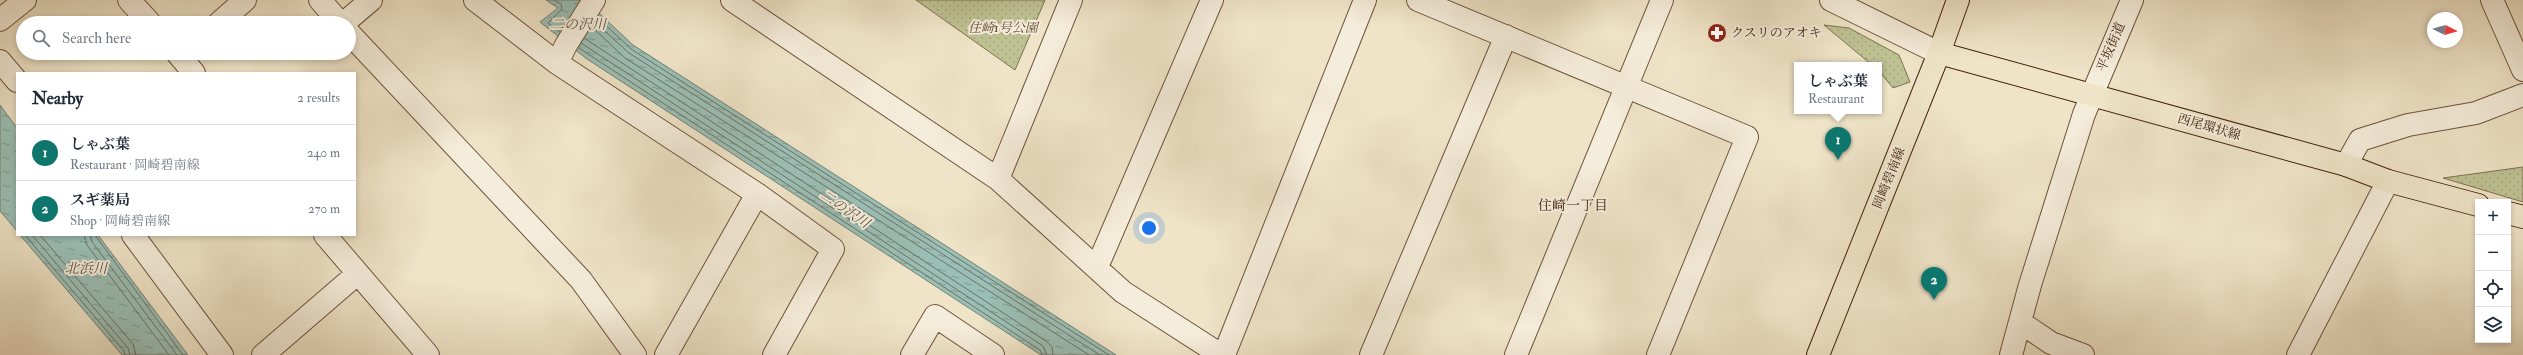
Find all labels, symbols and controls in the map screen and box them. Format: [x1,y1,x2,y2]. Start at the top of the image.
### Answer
north arrow [2427,12,2463,48]
search box [16,16,356,60]
water label: 二の沢川 [550,16,608,33]
park label: 住崎1号公園 [968,20,1040,36]
street label: 平坂街道 [2093,20,2129,74]
pharmacy icon: クスリのアオキ [1706,22,1728,44]
place label: クスリのアオキ [1731,25,1822,41]
icon: search [30,27,52,49]
text: Search here [62,29,131,48]
popup [1794,62,1882,114]
text: しゃぶ葉 [1808,72,1868,91]
text: Nearby [32,88,83,109]
text: 2 results [297,90,340,106]
text: Restaurant [1808,91,1864,107]
street label: 西尾環状線 [2176,110,2242,144]
pin: 1 [1825,127,1851,160]
text: しゃぶ葉 [70,135,130,154]
text: 1 [43,145,47,161]
text: 240 m [307,145,340,161]
street label: 岡崎碧南線 [1869,145,1909,211]
text: Restaurant · 岡崎碧南線 [70,157,199,173]
water label: 二の沢川 [817,186,875,233]
text: スギ薬局 [70,191,130,210]
district label: 住崎一丁目 [1538,197,1608,214]
map controls [2475,199,2511,343]
button: + [2475,199,2511,235]
text: 2 [42,201,48,217]
text: 270 m [308,201,340,217]
text: Shop · 岡崎碧南線 [70,213,170,229]
your location [1139,218,1159,238]
button: − [2475,235,2511,271]
water label: 北浜川 [65,260,109,277]
pin: 2 [1921,267,1947,300]
button: locate [2475,271,2511,307]
button: layers [2475,307,2511,343]

